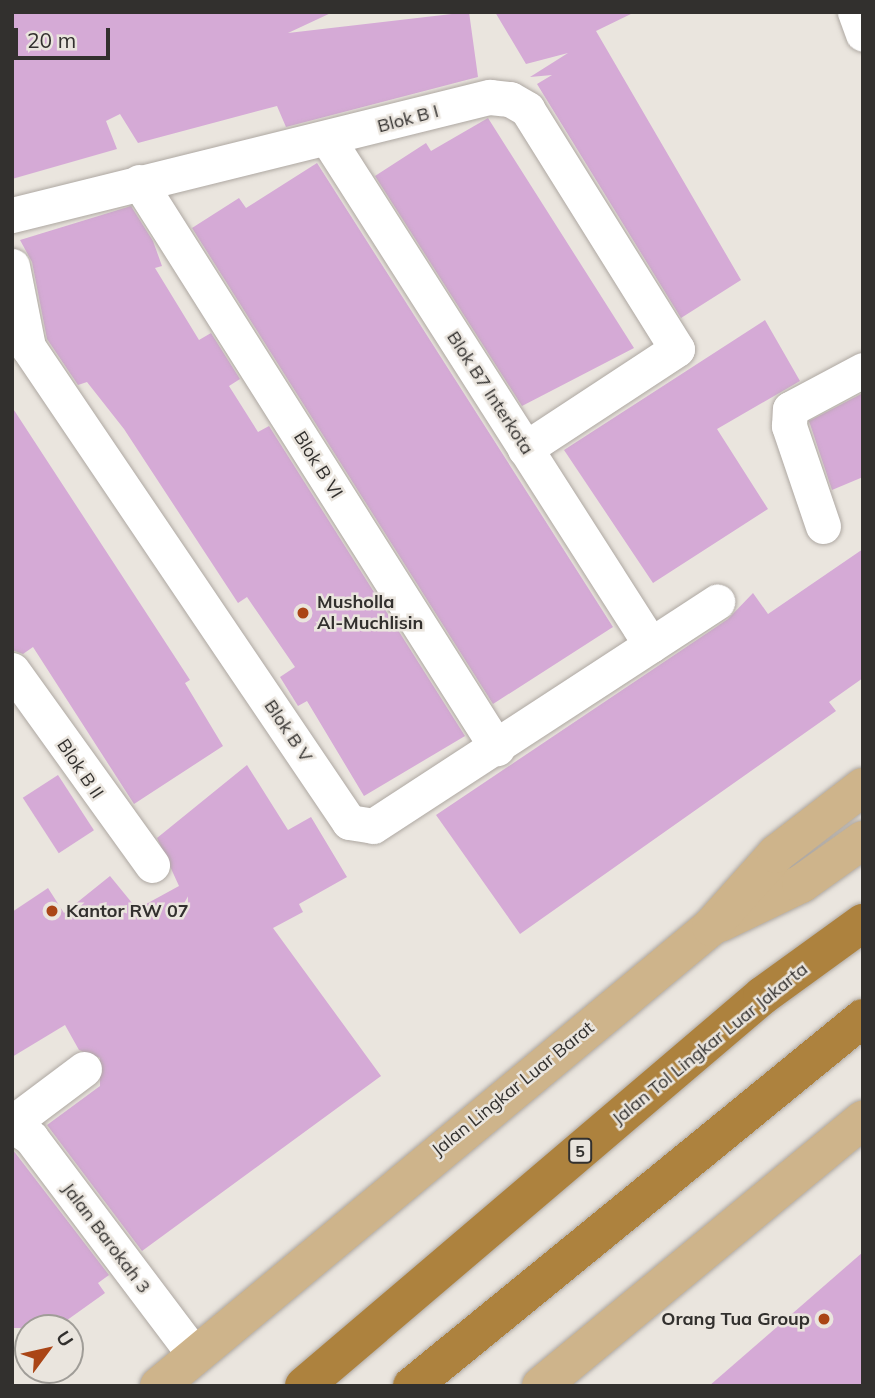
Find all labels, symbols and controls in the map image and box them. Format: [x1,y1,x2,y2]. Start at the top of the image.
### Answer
scale bar [18,14,114,58]
text: 20 m [27,27,76,53]
street label: Blok B I [375,100,441,138]
street label: Blok B7 Interkota [442,327,538,459]
street label: Blok B VI [289,428,347,502]
place label: Musholla Al-Muchlisin [317,592,423,634]
marker: Musholla Al-Muchlisin [295,605,311,621]
street label: Blok B V [259,696,317,766]
street label: Blok B II [52,735,108,803]
place label: Kantor RW 07 [66,900,189,922]
marker: Kantor RW 07 [44,903,60,919]
street label: Jalan Tol Lingkar Luar Jakarta [608,958,812,1130]
street label: Jalan Lingkar Luar Barat [428,1017,598,1161]
road number: 5 [568,1138,592,1163]
street label: Jalan Barokah 3 [57,1178,155,1298]
place label: Orang Tua Group [661,1308,810,1330]
marker: Orang Tua Group [816,1311,832,1327]
north arrow [14,1314,84,1384]
text: U [51,1326,79,1351]

